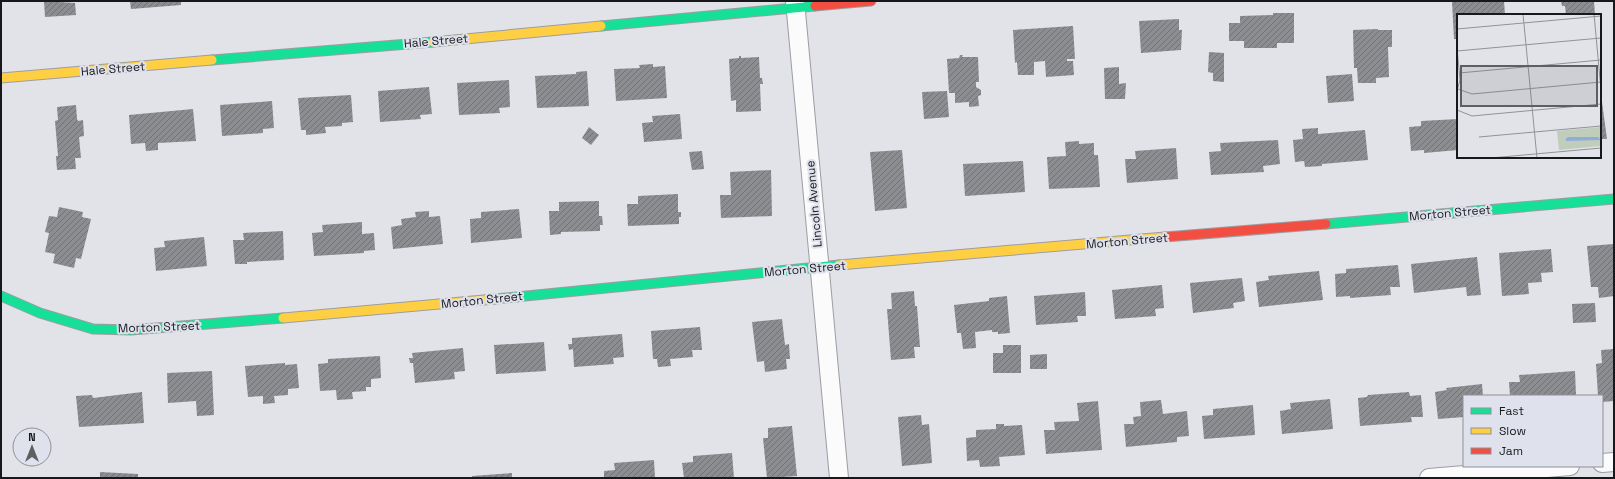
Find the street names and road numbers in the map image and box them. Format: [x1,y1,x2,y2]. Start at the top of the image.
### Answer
street label: Hale Street [403,30,469,52]
street label: Hale Street [80,58,146,80]
street label: Lincoln Avenue [802,160,826,248]
street label: Morton Street [1408,201,1492,225]
street label: Morton Street [1085,229,1169,253]
street label: Morton Street [763,257,847,281]
street label: Morton Street [440,288,524,312]
street label: Morton Street [118,318,200,336]

